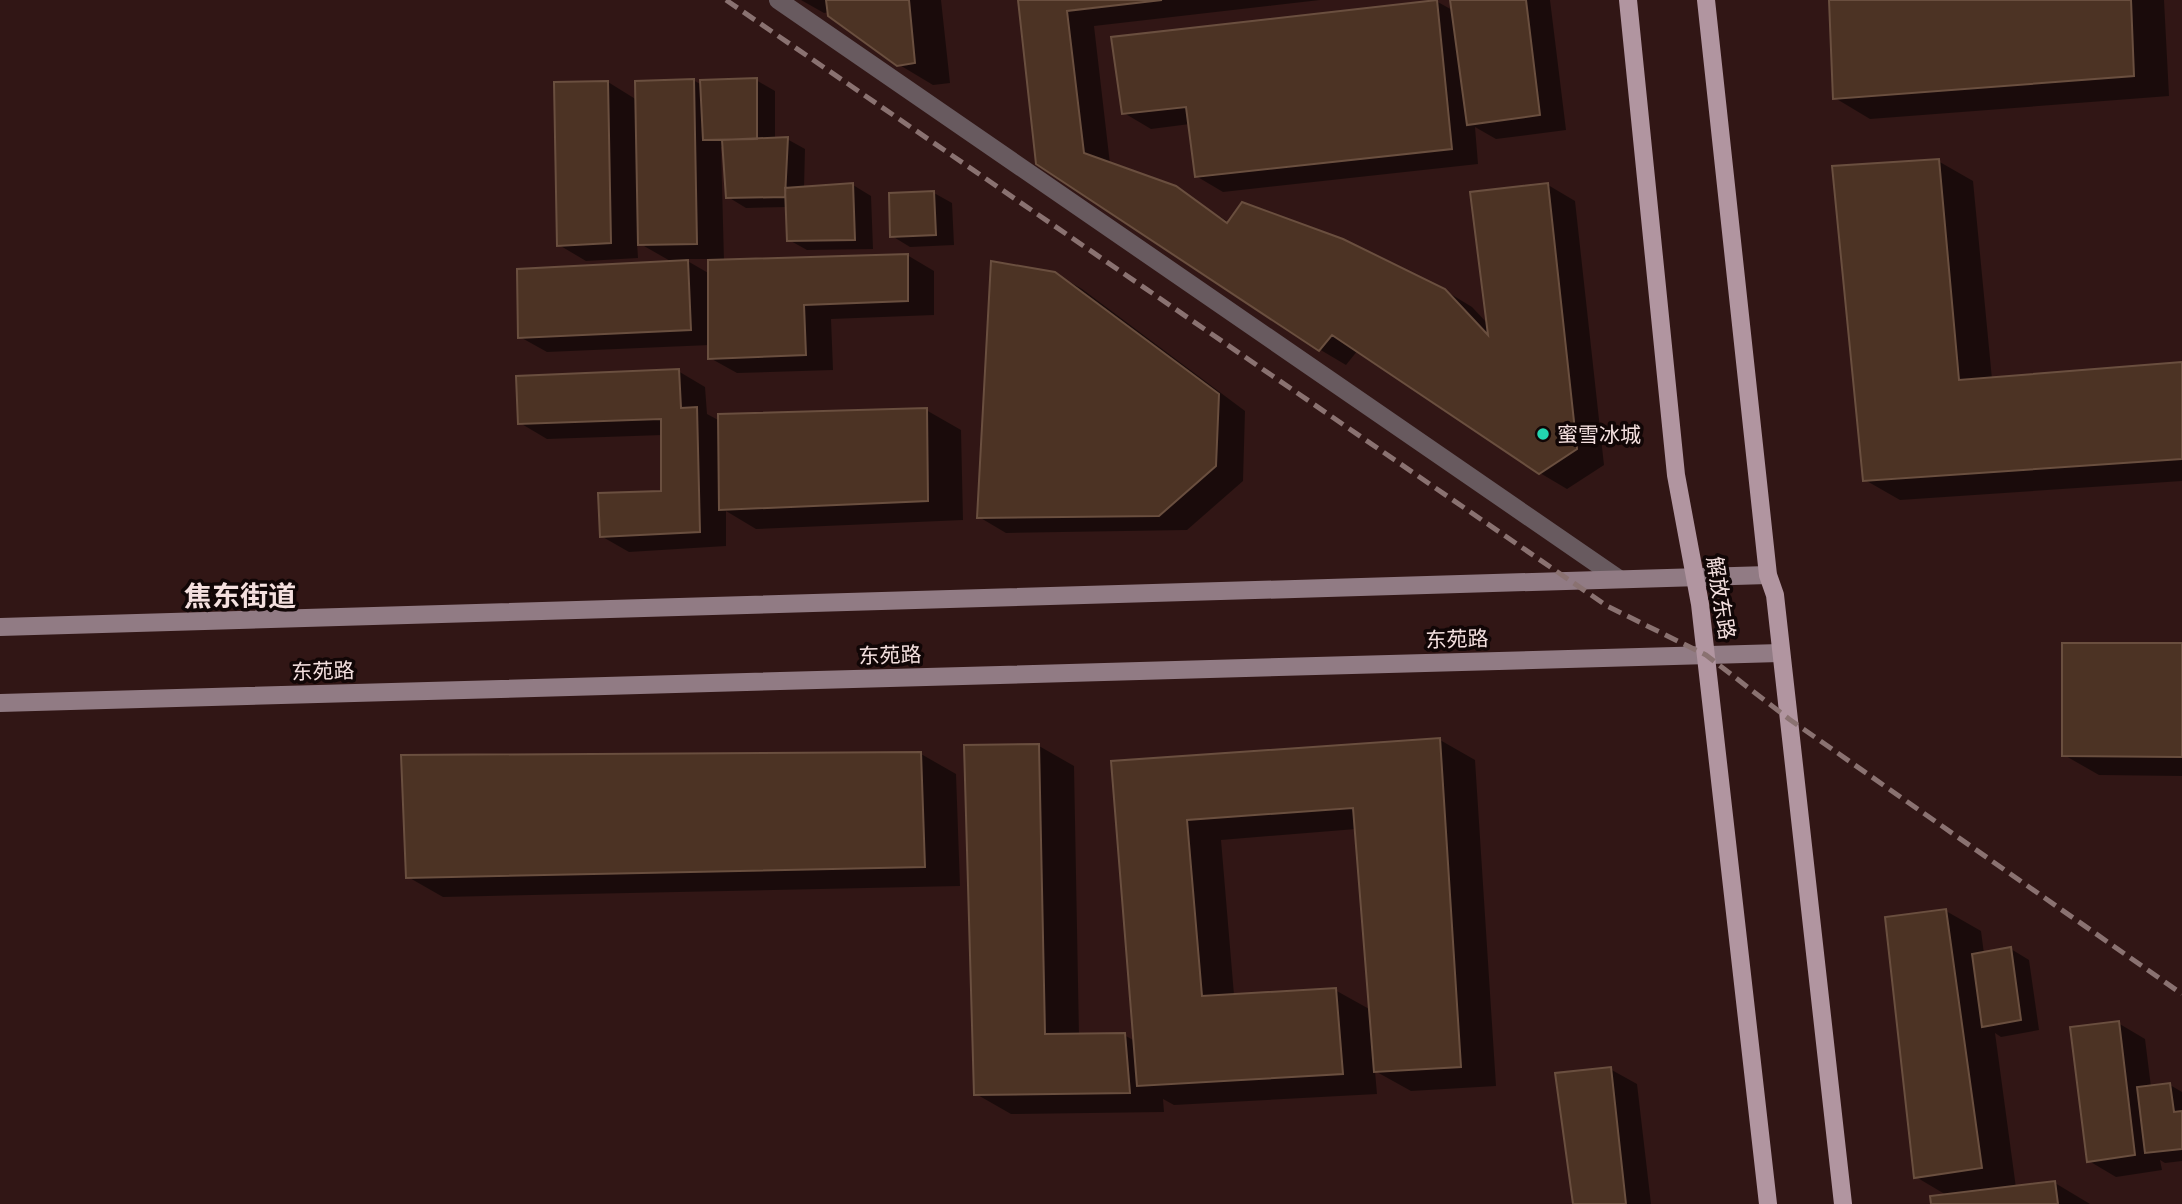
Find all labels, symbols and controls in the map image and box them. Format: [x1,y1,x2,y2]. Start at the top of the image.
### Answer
place label: 蜜雪冰城 [1557,421,1641,448]
marker: 蜜雪冰城 [1535,426,1551,442]
street label: 解放东路 [1701,554,1741,642]
district label: 焦东街道 [184,578,296,614]
street label: 东苑路 [1425,624,1489,654]
street label: 东苑路 [858,640,922,670]
street label: 东苑路 [291,656,355,686]

